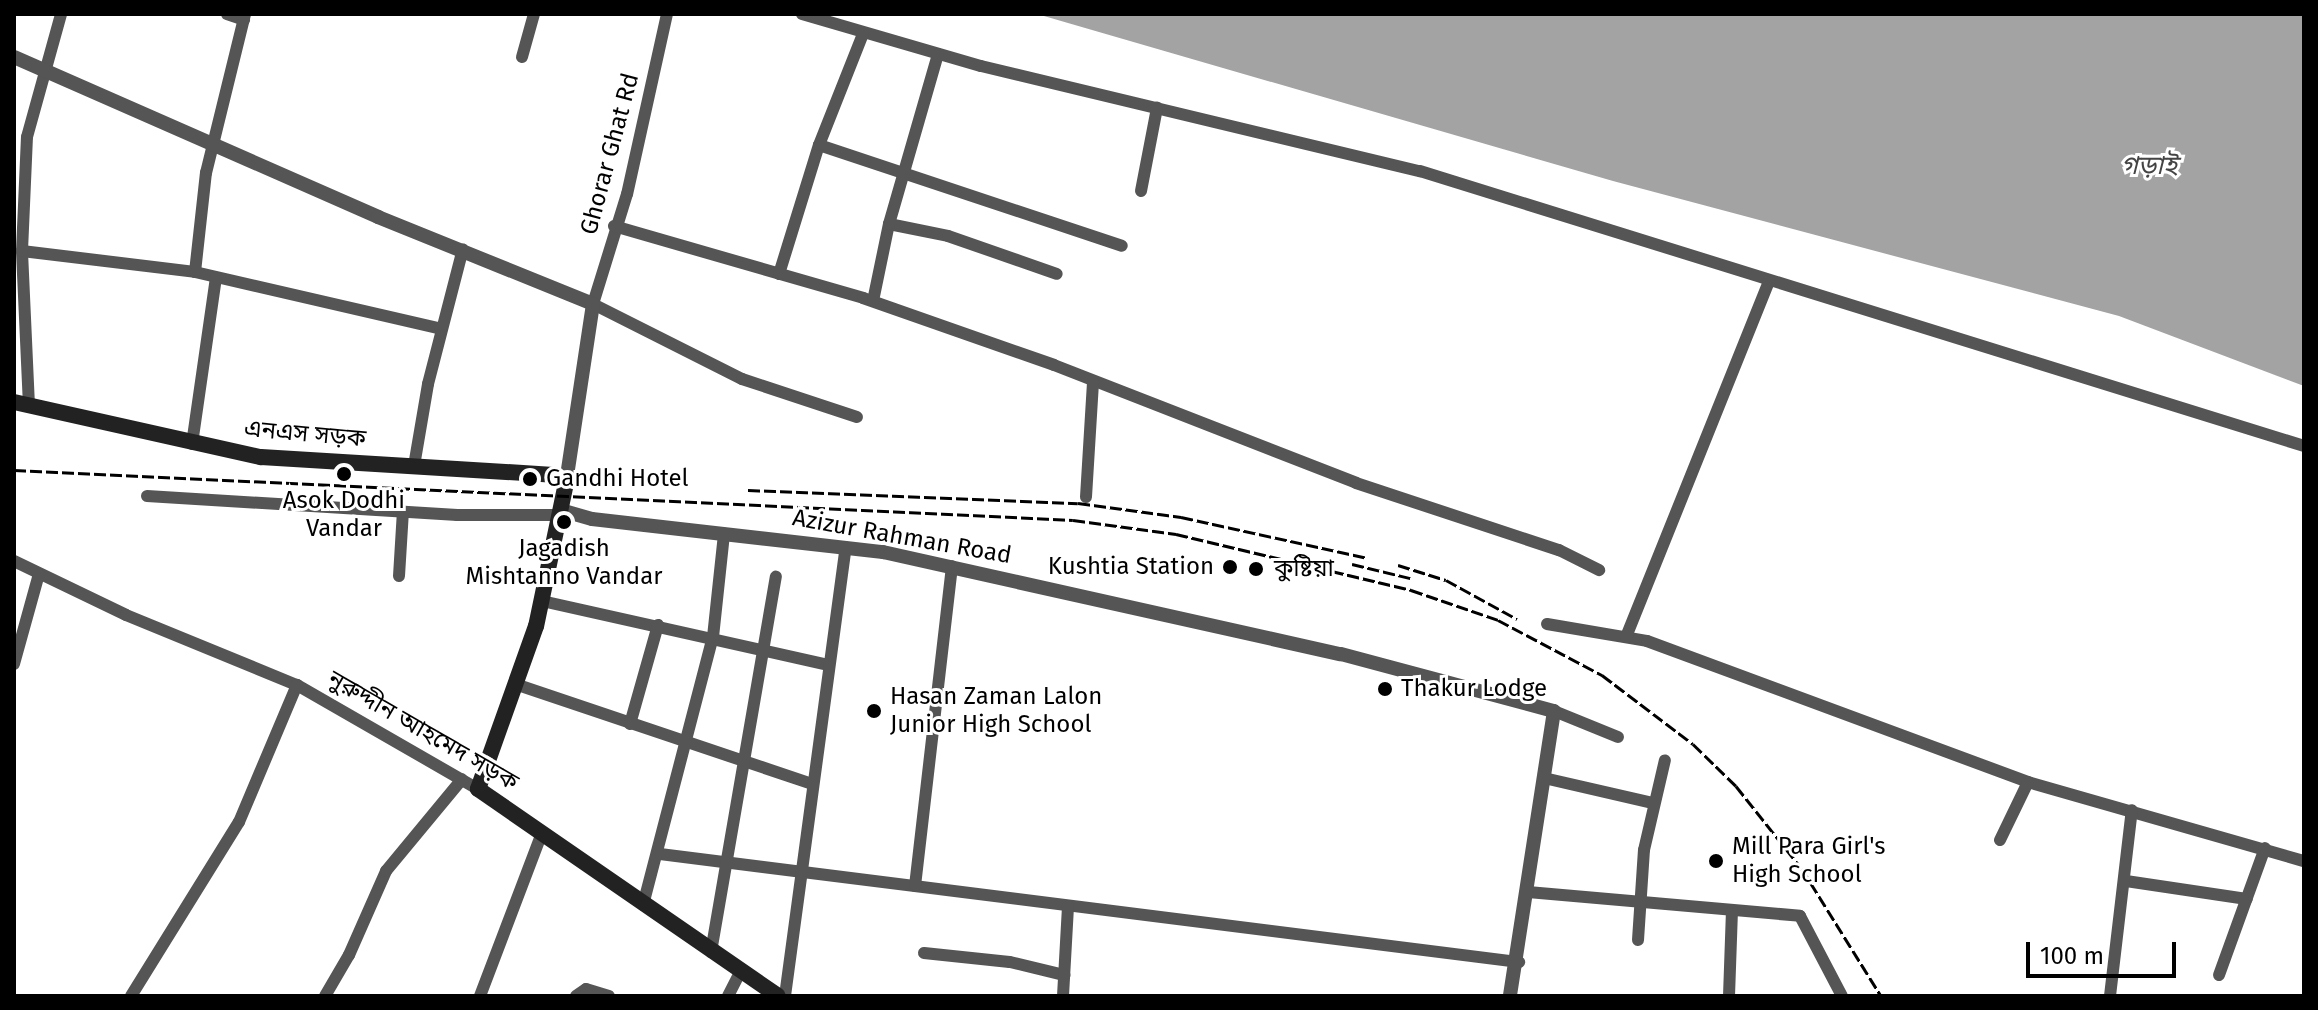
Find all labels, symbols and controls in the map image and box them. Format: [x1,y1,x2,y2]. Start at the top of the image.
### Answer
street label: Ghorar Ghat Rd [575,70,645,238]
water label: গড়াই [2121,150,2177,182]
street label: এনএস সড়ক [243,414,367,454]
marker: Asok Dodhi Vandar [335,465,353,483]
place label: Gandhi Hotel [546,465,689,493]
marker: Gandhi Hotel [521,470,539,488]
place label: Asok Dodhi Vandar [283,487,405,543]
street label: Azizur Rahman Road [790,504,1014,570]
marker: Jagadish Mishtanno Vandar [555,513,573,531]
place label: Jagadish Mishtanno Vandar [466,535,662,591]
place label: Kushtia Station [1048,553,1214,581]
place label: কুষ্টিয়া [1274,555,1334,583]
marker: Kushtia Station [1221,558,1239,576]
marker: কুষ্টিয়া [1245,558,1267,580]
street label: নুরুদ্দীন আহমেদ সড়ক [323,665,523,797]
place label: Thakur Lodge [1401,675,1547,703]
marker: Thakur Lodge [1376,680,1394,698]
place label: Hasan Zaman Lalon Junior High School [890,683,1102,739]
marker: Hasan Zaman Lalon Junior High School [865,702,883,720]
place label: Mill Para Girl's High School [1732,833,1885,889]
marker: Mill Para Girl's High School [1707,852,1725,870]
scale bar [2030,926,2180,976]
text: 100 m [2040,942,2104,970]

